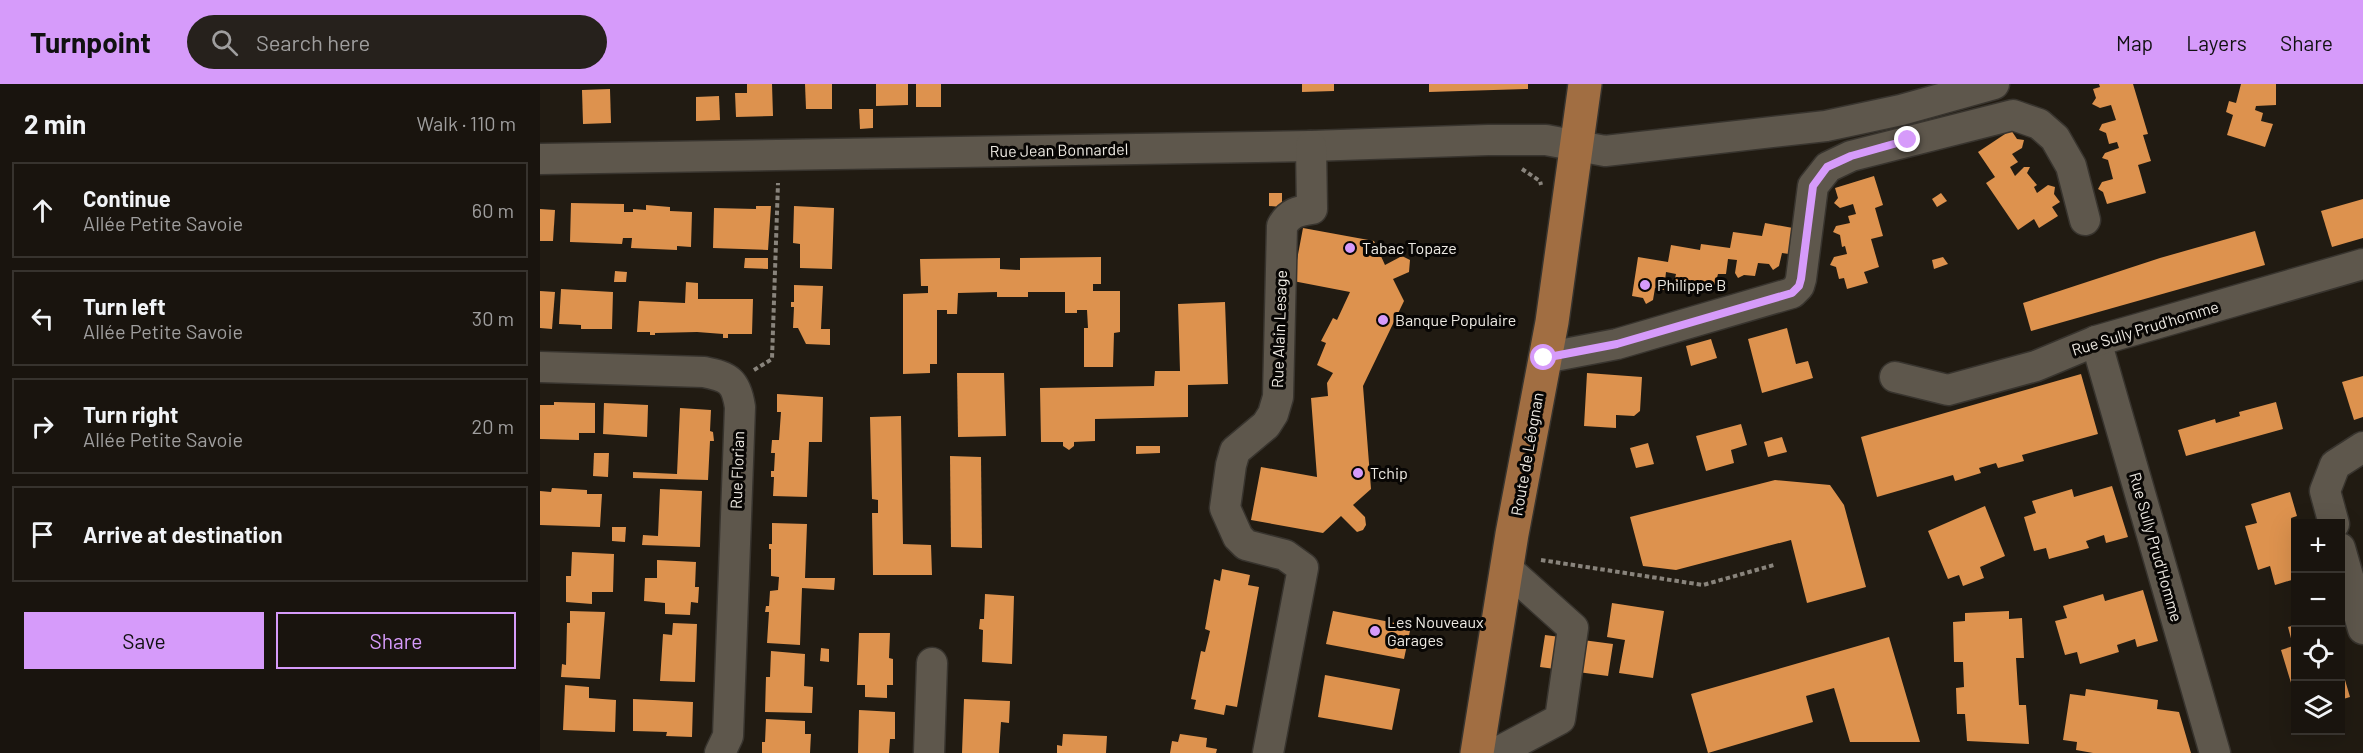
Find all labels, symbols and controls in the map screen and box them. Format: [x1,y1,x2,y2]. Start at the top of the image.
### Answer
search box [187,15,607,69]
text: Turnpoint [30,25,151,59]
icon: search [208,26,241,59]
text: Search here [256,29,370,55]
text: Map [2116,30,2153,55]
text: Layers [2186,30,2247,55]
text: Share [2280,30,2333,55]
text: 2 min [24,108,86,139]
text: Walk · 110 m [416,111,516,135]
route end [1894,126,1920,152]
street label: Rue Jean Bonnardel [990,139,1128,160]
text: Continue [83,185,171,211]
icon: ahead [26,194,59,227]
text: 60 m [472,198,514,222]
text: Allée Petite Savoie [83,211,243,235]
place label: Tabac Topaze [1362,238,1457,257]
marker: Tabac Topaze [1343,241,1357,255]
street label: Rue Alain Lesage [1267,270,1290,388]
place label: Philippe B [1657,275,1726,294]
marker: Philippe B [1638,278,1652,292]
text: Turn left [83,293,166,319]
street label: Rue Sully Prud'homme [2069,296,2221,359]
icon: left [26,302,59,335]
text: 30 m [472,306,514,330]
place label: Banque Populaire [1395,310,1516,329]
marker: Banque Populaire [1376,313,1390,327]
text: Allée Petite Savoie [83,319,243,343]
route start [1530,344,1556,370]
street label: Route de Léognan [1506,391,1547,517]
text: Turn right [83,401,178,427]
icon: right [26,410,59,443]
text: 20 m [471,414,514,438]
text: Allée Petite Savoie [83,427,243,451]
street label: Rue Florian [726,431,747,509]
place label: Tchip [1370,463,1408,482]
marker: Tchip [1351,466,1365,480]
street label: Rue Sully Prud'Homme [2126,470,2187,624]
icon: arrive [26,518,59,551]
map controls [2291,519,2345,735]
button: + [2291,519,2345,573]
text: Arrive at destination [83,521,282,547]
button: − [2291,573,2345,627]
button: Save [24,612,264,669]
button: Share [276,612,516,669]
place label: Les Nouveaux Garages [1387,612,1484,649]
marker: Les Nouveaux Garages [1368,624,1382,638]
button: locate [2291,627,2345,681]
button: layers [2291,681,2345,735]

